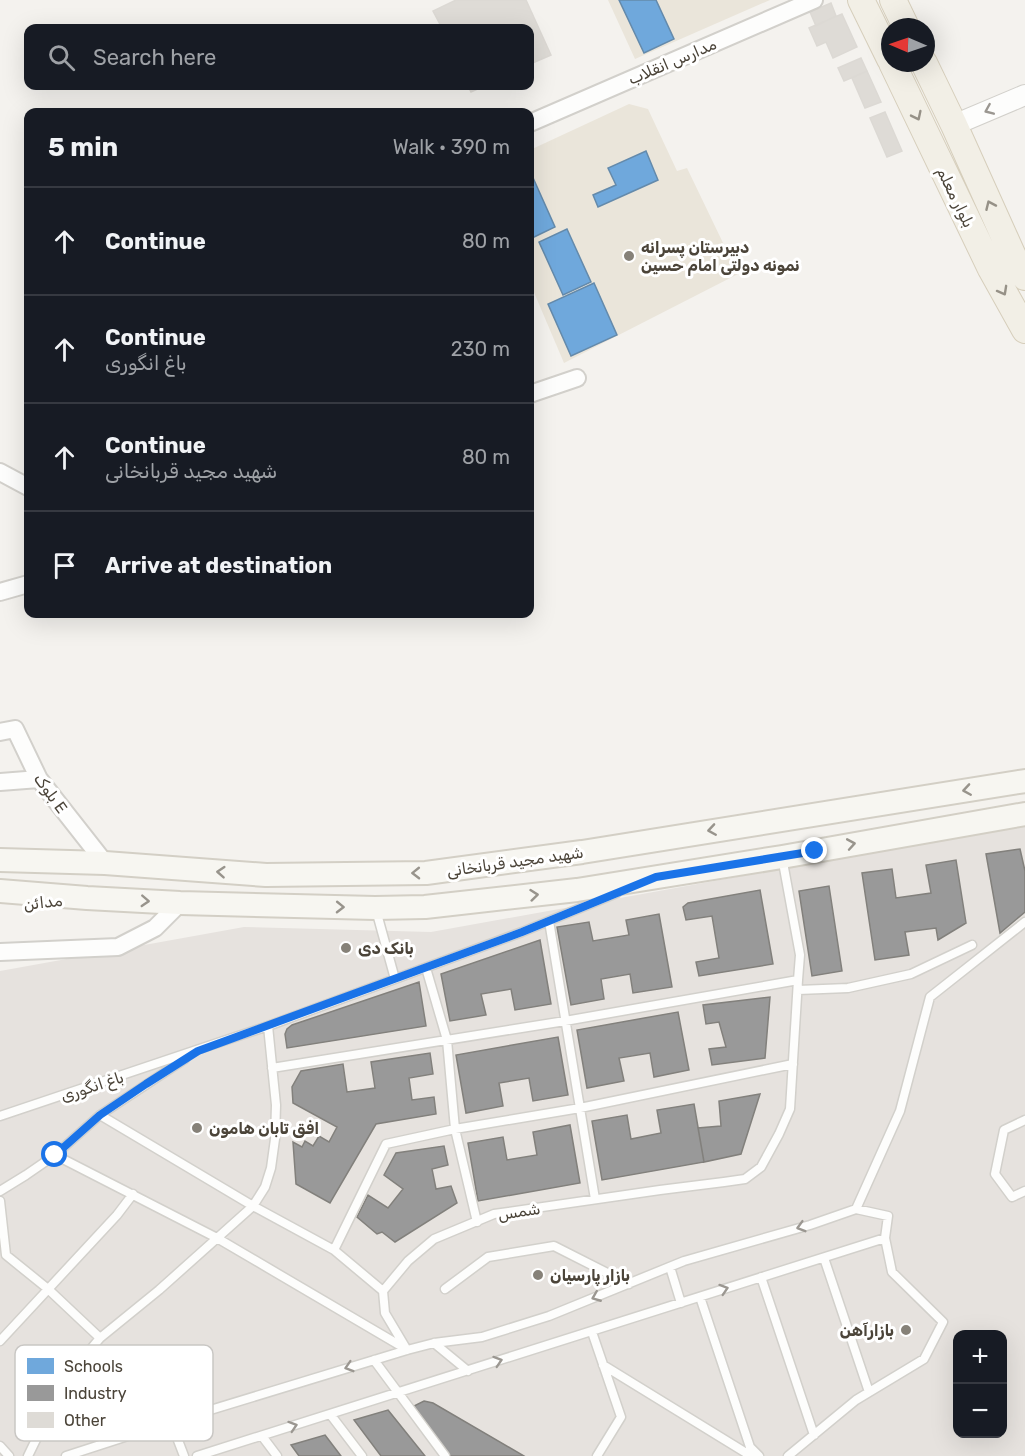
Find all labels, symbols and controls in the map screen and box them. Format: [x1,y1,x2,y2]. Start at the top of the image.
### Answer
north arrow [881,18,935,72]
search box [24,24,534,90]
street label: مدارس انقلاب [625,34,720,90]
icon: search [45,41,78,74]
text: Search here [93,44,216,71]
one-way arrow [985,103,996,115]
one-way arrow [910,109,921,120]
text: 5 min [48,132,118,163]
text: Walk · 390 m [393,135,510,159]
street label: بلوار معلم [932,164,978,231]
one-way arrow [986,201,998,212]
icon: ahead [48,225,81,258]
text: Continue [105,228,206,255]
text: 80 m [462,229,510,253]
place label: دبیرستان پسرانه نمونه دولتی امام حسین [641,238,800,276]
marker: دبیرستان پسرانه نمونه دولتی امام حسین [622,249,636,263]
one-way arrow [996,285,1007,295]
text: Continue [105,324,206,351]
icon: ahead [48,333,81,366]
text: 230 m [451,337,510,361]
text: باغ انگوری [105,351,187,375]
text: Continue [105,432,206,459]
icon: ahead [48,441,81,474]
text: 80 m [462,445,510,469]
text: شهید مجید قربانخانی [105,459,277,483]
icon: arrive [48,549,81,582]
text: Arrive at destination [105,552,332,579]
street label: بلوک E [29,770,71,818]
one-way arrow [963,783,972,795]
one-way arrow [708,823,718,836]
route end [801,837,827,863]
one-way arrow [847,839,856,851]
street label: شهید مجید قربانخانی [445,842,585,881]
one-way arrow [216,866,225,879]
one-way arrow [411,867,420,880]
one-way arrow [530,889,539,902]
street label: مدائن [23,891,64,914]
one-way arrow [141,895,150,908]
one-way arrow [336,901,345,913]
place label: بانک دی [358,939,414,958]
marker: بانک دی [339,941,353,955]
street label: باغ انگوری [58,1067,127,1108]
place label: افق تابان هامون [209,1119,319,1138]
marker: افق تابان هامون [190,1121,204,1135]
route start [41,1141,67,1167]
street label: شمس [496,1199,542,1224]
one-way arrow [796,1220,807,1232]
place label: بازار پارسیان [550,1266,630,1287]
marker: بازار پارسیان [531,1268,545,1282]
one-way arrow [718,1284,729,1296]
one-way arrow [592,1290,603,1302]
place label: بازارآهن [840,1321,894,1340]
marker: بازارآهن [899,1323,913,1337]
map controls [953,1330,1007,1438]
button: + [953,1330,1007,1384]
legend [15,1345,213,1441]
one-way arrow [492,1356,503,1368]
text: Schools [64,1357,123,1376]
one-way arrow [344,1360,355,1372]
text: Industry [64,1384,127,1403]
button: − [953,1384,1007,1438]
text: Other [64,1411,106,1430]
one-way arrow [287,1421,298,1433]

